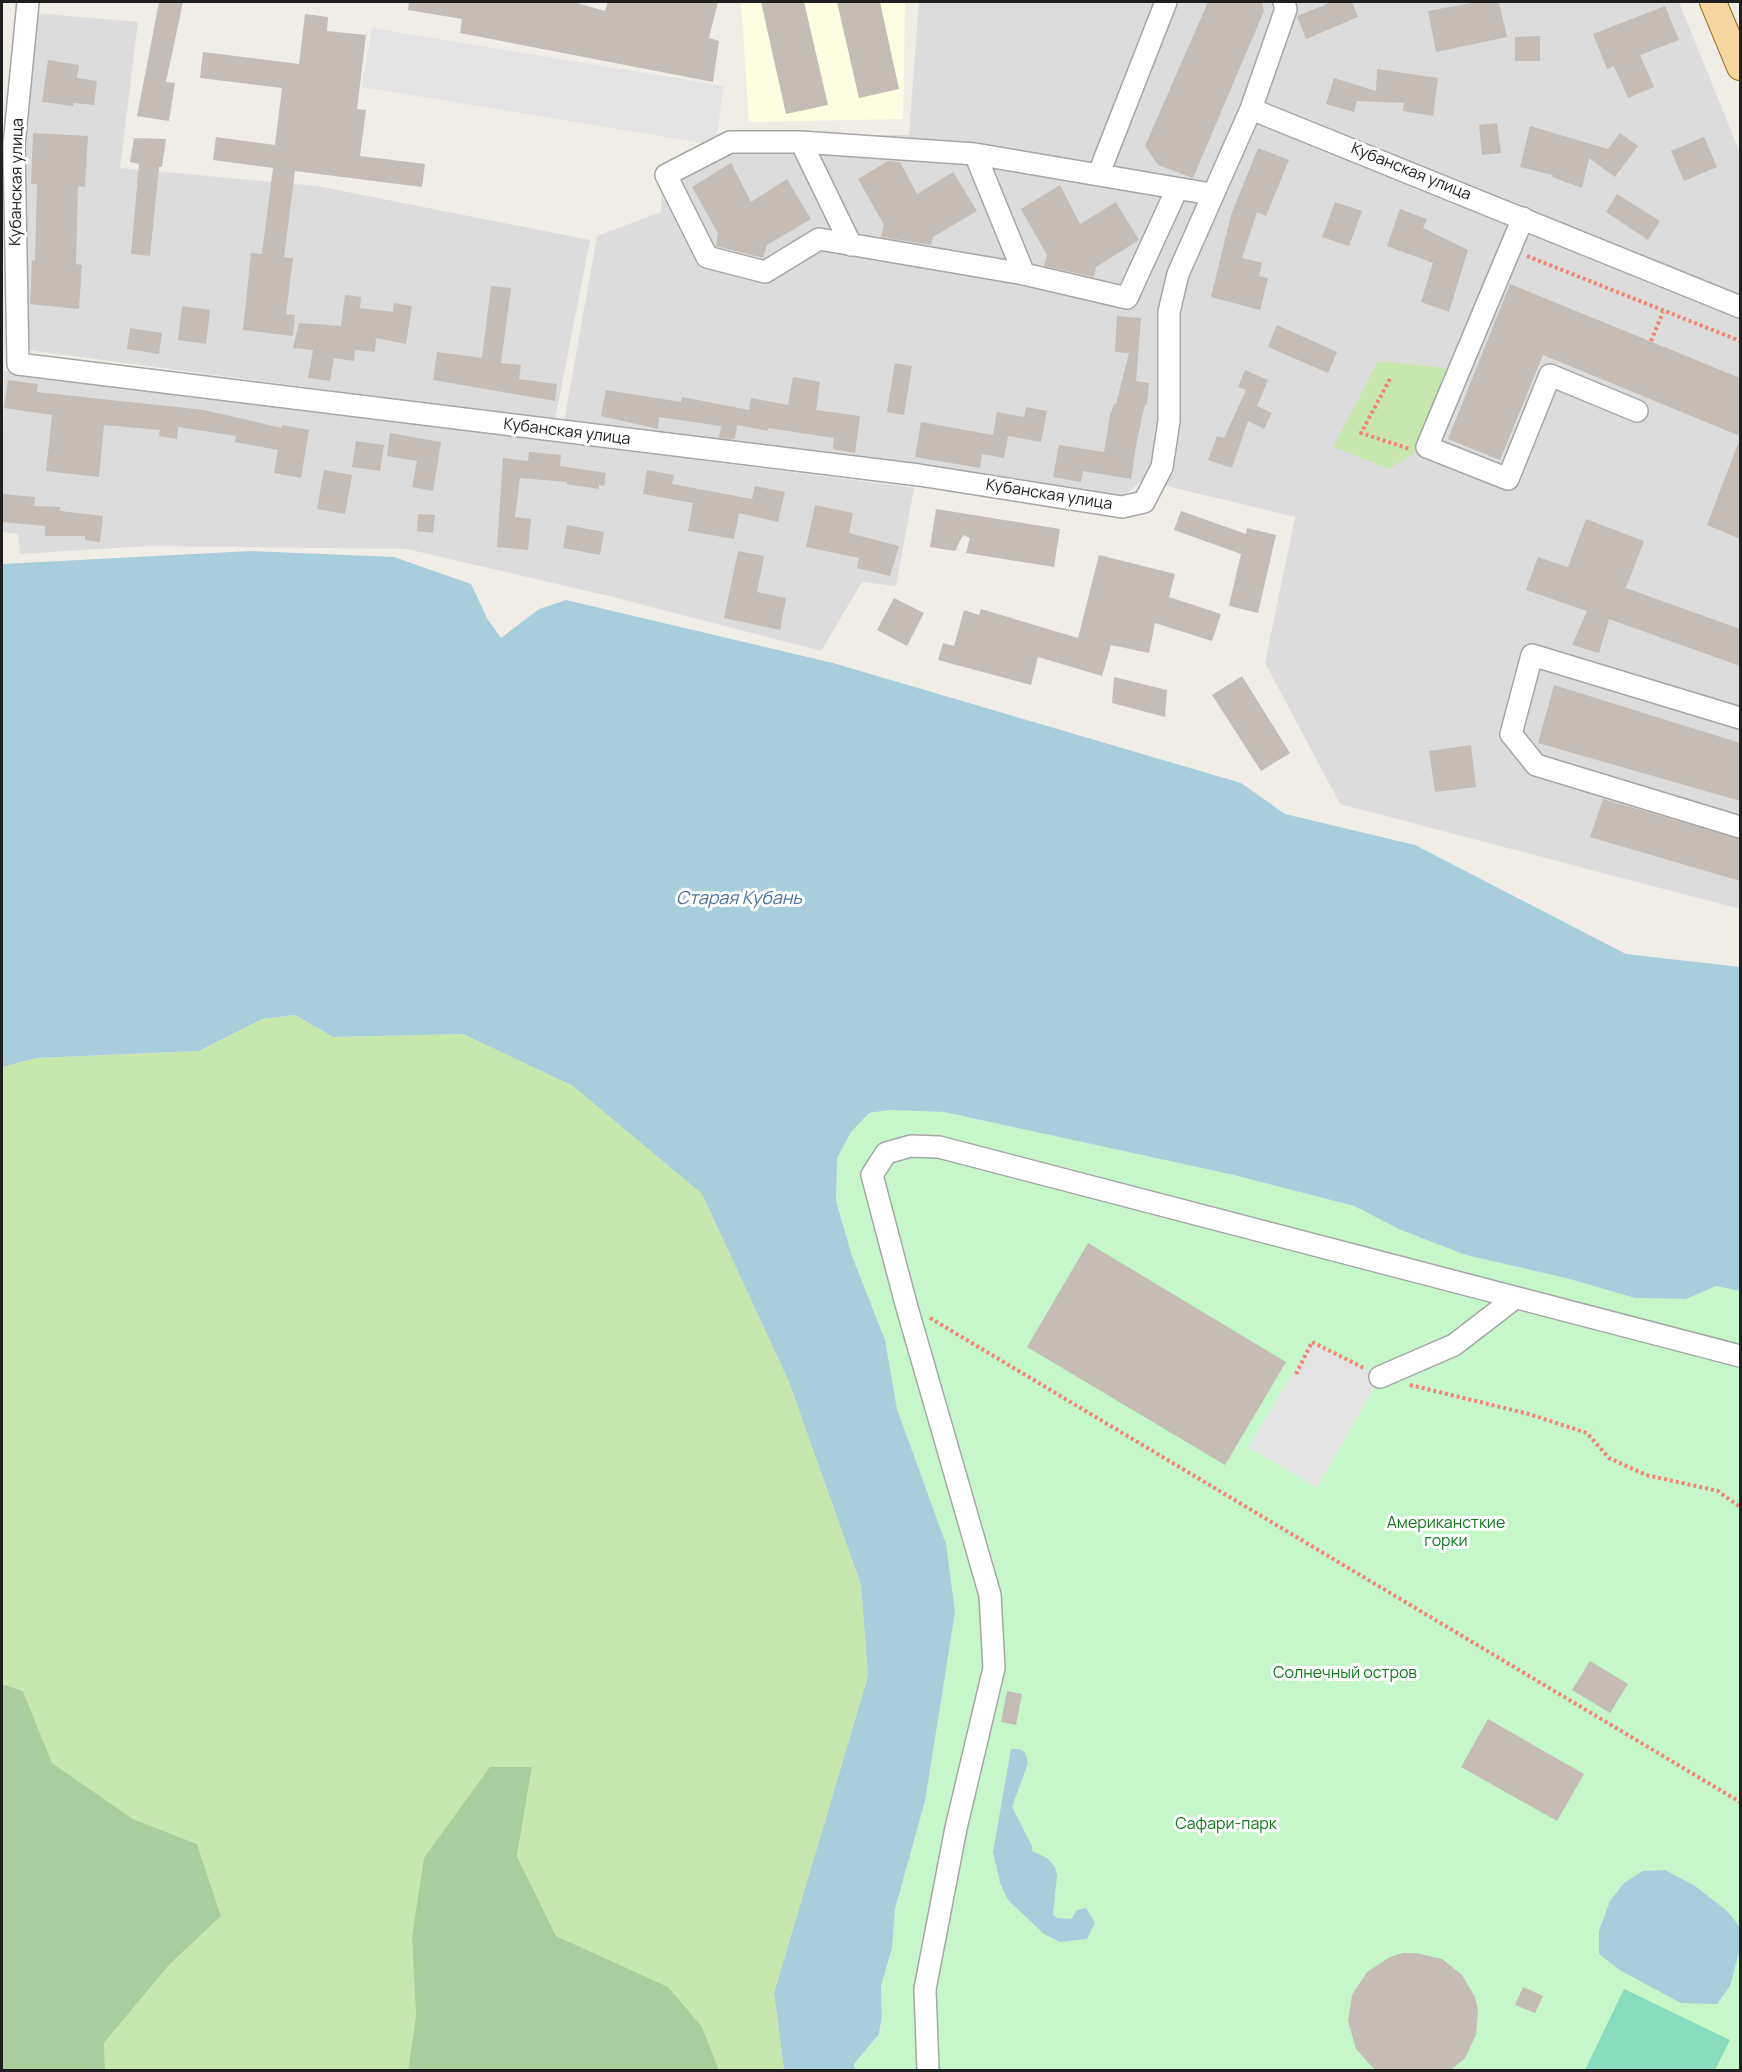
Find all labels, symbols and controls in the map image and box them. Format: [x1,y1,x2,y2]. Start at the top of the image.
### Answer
street label: Кубанская улица [6,118,28,246]
street label: Кубанская улица [1348,139,1474,205]
street label: Кубанская улица [502,415,632,449]
street label: Кубанская улица [984,476,1114,514]
water label: Старая Кубань [676,888,802,910]
park label: Американсткие горки [1387,1514,1505,1552]
park label: Солнечный остров [1273,1664,1417,1684]
park label: Сафари-парк [1175,1815,1277,1835]

